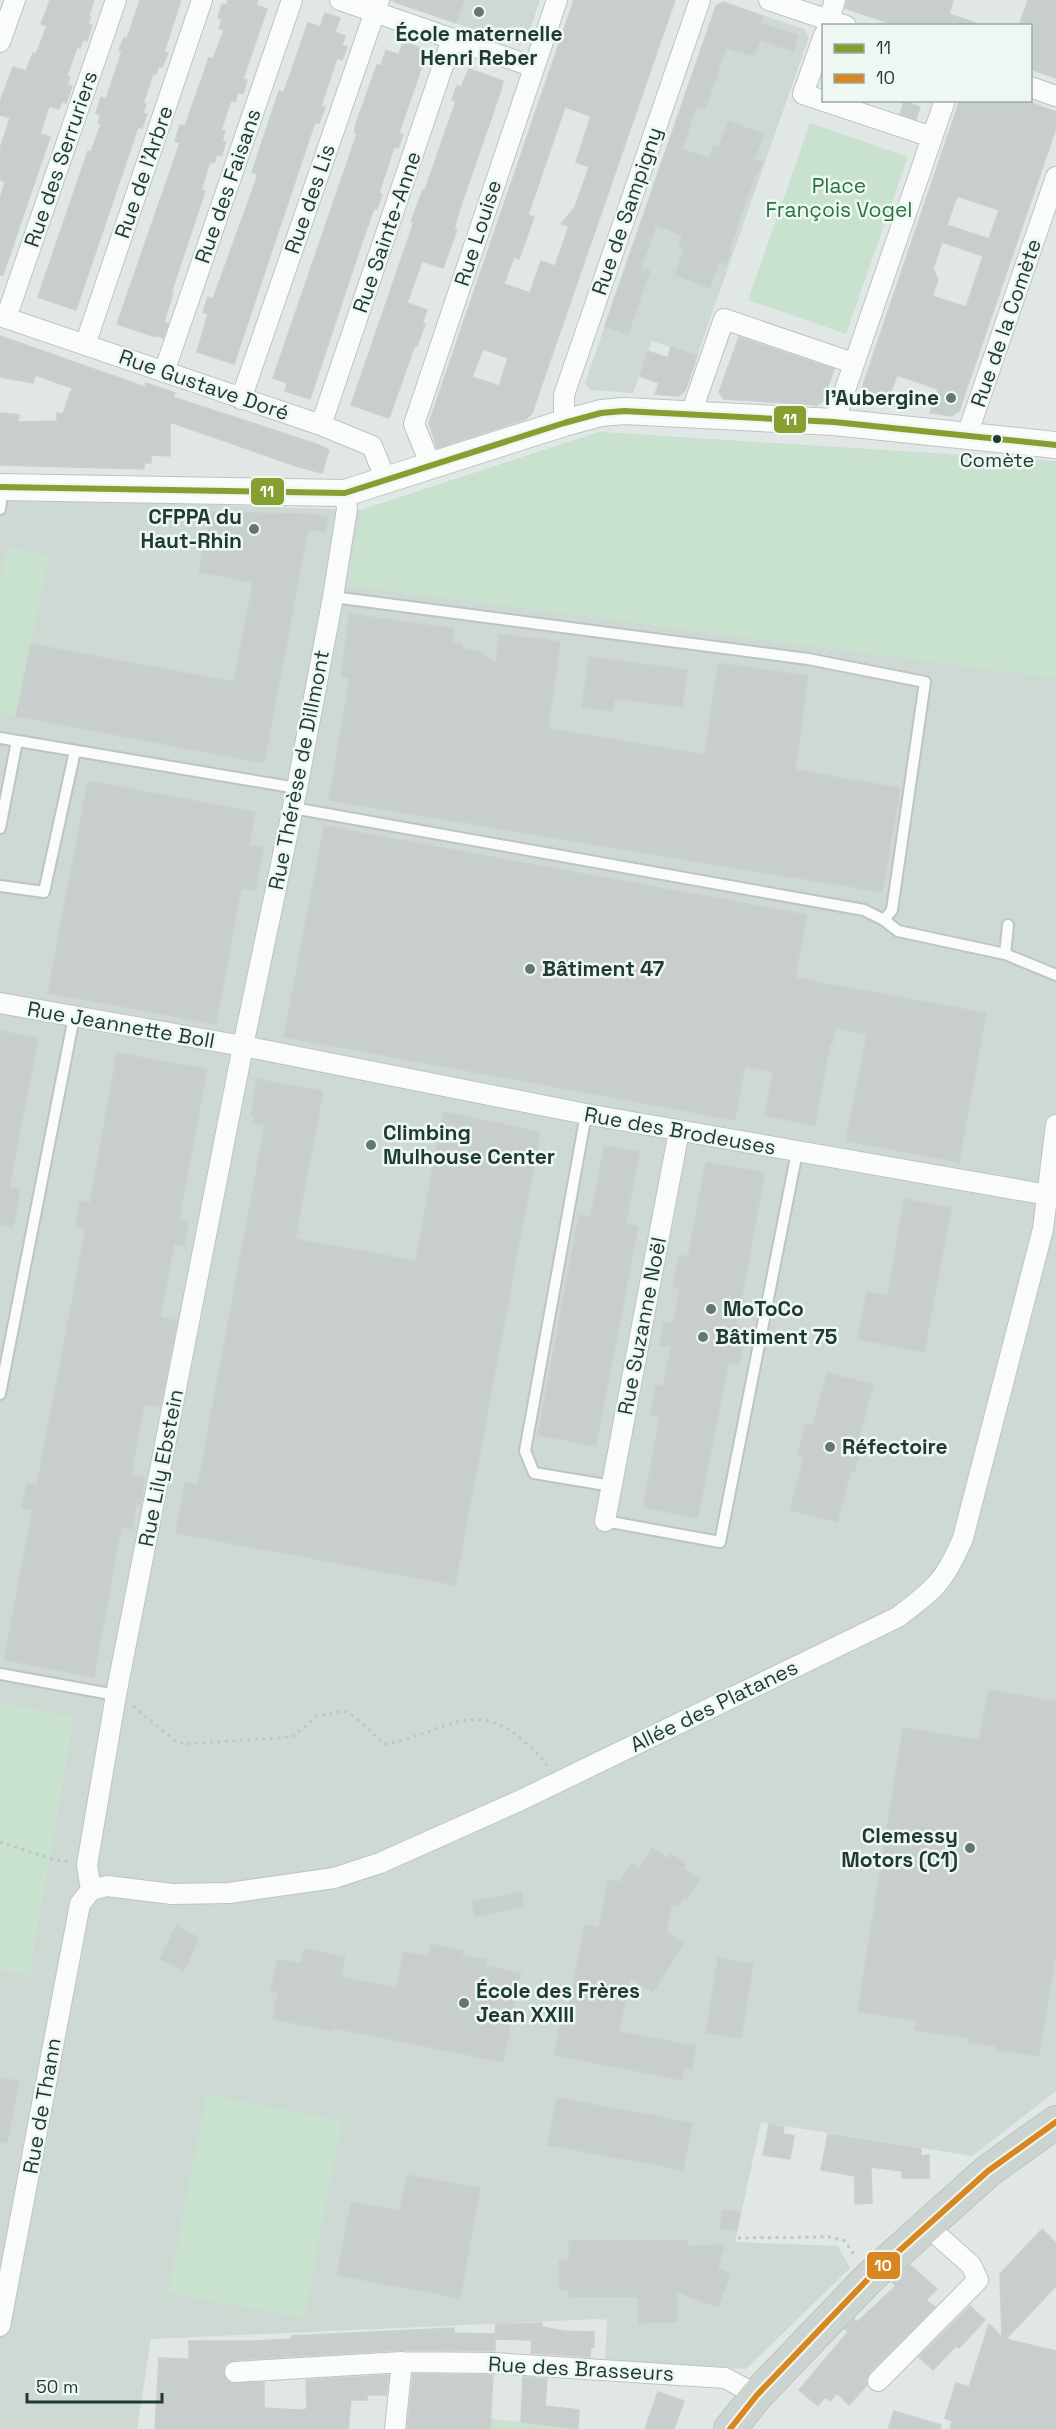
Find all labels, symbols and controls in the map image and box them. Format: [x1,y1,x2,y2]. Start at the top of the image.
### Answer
marker: École maternelle Henri Reber [472,5,486,19]
place label: École maternelle Henri Reber [395,20,563,71]
legend [822,24,1032,102]
text: 11 [876,36,891,59]
text: 10 [876,66,895,89]
street label: Rue des Serruriers [18,67,103,251]
street label: Rue de l'Arbre [108,102,179,242]
street label: Rue des Faisans [188,105,267,267]
street label: Rue de Sampigny [585,123,668,298]
street label: Rue des Lis [278,141,341,257]
street label: Rue Sainte-Anne [346,148,427,316]
park label: Place François Vogel [766,172,912,223]
street label: Rue Louise [448,176,507,289]
street label: Rue de la Comète [964,235,1047,411]
street label: Rue Gustave Doré [116,343,293,426]
place label: l’Aubergine [825,384,939,411]
marker: l’Aubergine [944,391,958,405]
line badge: 11 [773,405,807,434]
text: 11 [783,409,797,430]
marker: Comète [991,433,1003,445]
place label: Comète [960,447,1034,473]
line badge: 11 [250,477,285,506]
text: 11 [260,481,274,502]
place label: CFPPA du Haut-Rhin [140,503,242,554]
marker: CFPPA du Haut-Rhin [247,522,261,536]
street label: Rue Thérèse de Dillmont [262,648,335,892]
place label: Bâtiment 47 [542,955,665,982]
marker: Bâtiment 47 [523,962,537,976]
street label: Rue Jeannette Boll [25,995,217,1054]
street label: Rue des Brodeuses [582,1100,778,1161]
place label: Climbing Mulhouse Center [383,1119,555,1170]
marker: Climbing Mulhouse Center [364,1138,378,1152]
street label: Rue Suzanne Noël [611,1235,672,1417]
place label: MoToCo [723,1295,804,1322]
marker: MoToCo [704,1302,718,1316]
place label: Bâtiment 75 [715,1323,837,1350]
marker: Bâtiment 75 [696,1330,710,1344]
street label: Rue Lily Ebstein [132,1387,189,1549]
place label: Réfectoire [842,1433,948,1460]
marker: Réfectoire [823,1440,837,1454]
street label: Allée des Platanes [625,1653,802,1758]
place label: Clemessy Motors (C1) [841,1822,958,1873]
marker: Clemessy Motors (C1) [963,1841,977,1855]
place label: École des Frères Jean XXIII [476,1977,640,2028]
marker: École des Frères Jean XXIII [457,1996,471,2010]
street label: Rue de Thann [16,2036,67,2176]
line badge: 10 [866,2251,901,2280]
text: 10 [874,2255,892,2276]
street label: Rue des Brasseurs [487,2350,675,2387]
scale bar [27,2366,162,2404]
text: 50 m [36,2375,78,2398]

